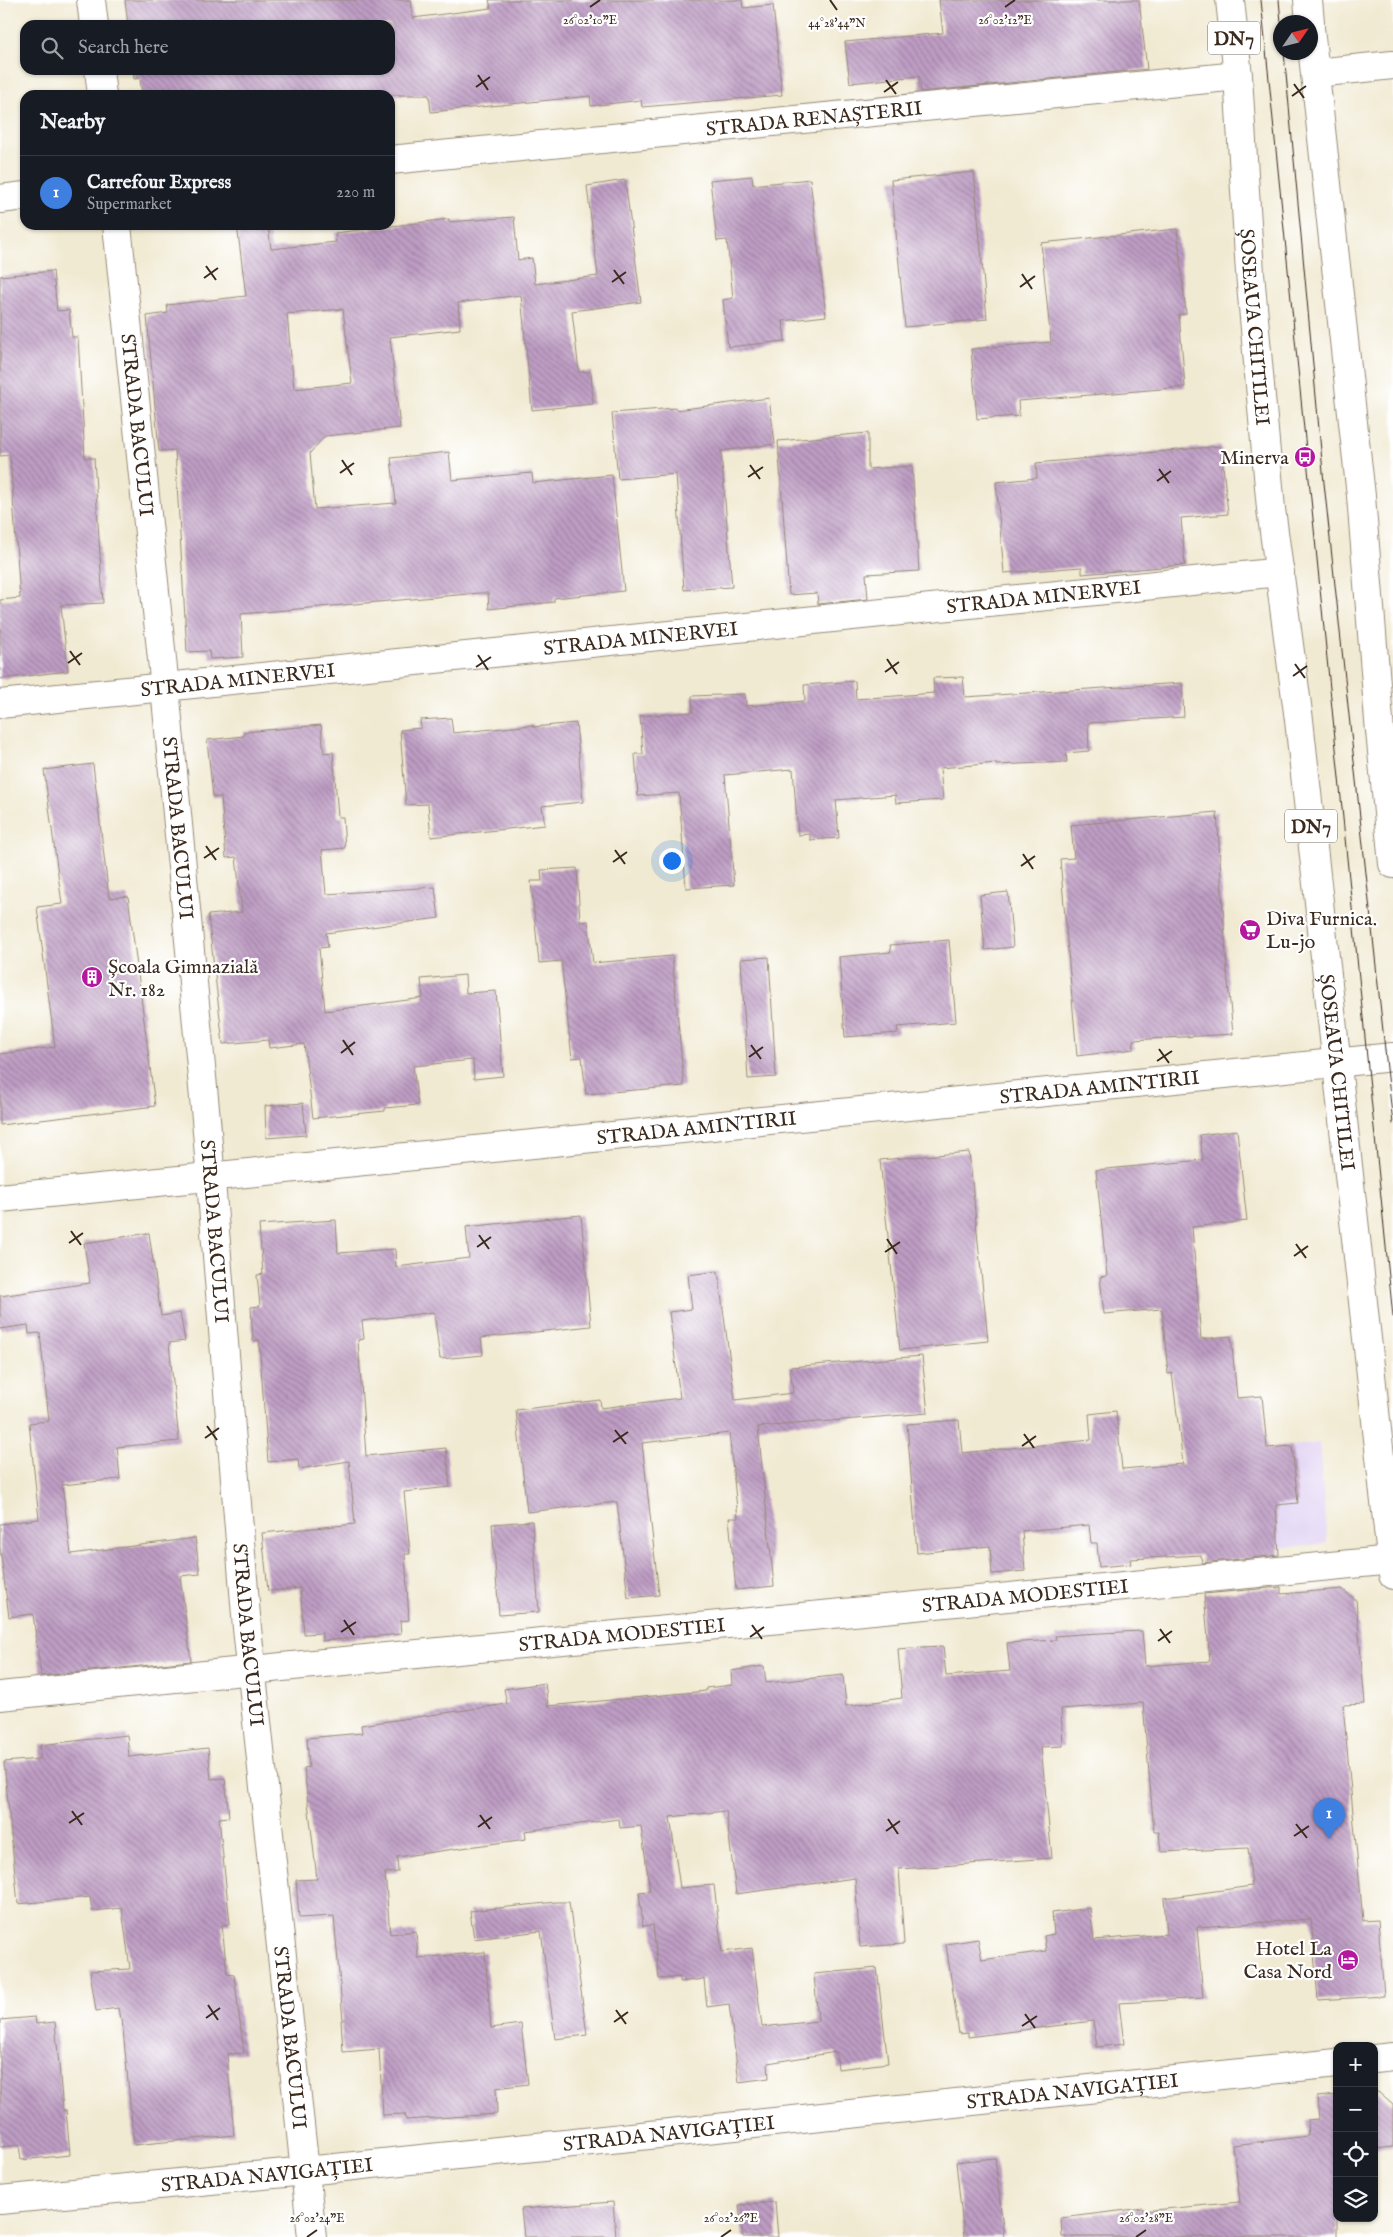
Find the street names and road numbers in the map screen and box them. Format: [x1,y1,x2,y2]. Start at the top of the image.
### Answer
road number: DN7 [1208,22,1260,54]
street label: STRADA RENAȘTERII [705,96,924,143]
street label: ȘOSEAUA CHITILEI [1233,228,1275,427]
street label: STRADA BACULUI [114,332,158,518]
street label: STRADA MINERVEI [945,575,1143,620]
street label: STRADA MINERVEI [542,617,740,662]
street label: STRADA MINERVEI [139,658,337,703]
street label: STRADA BACULUI [156,735,198,921]
road number: DN7 [1285,809,1337,842]
street label: ȘOSEAUA CHITILEI [1313,973,1360,1172]
street label: STRADA AMINTIRII [998,1066,1201,1111]
street label: STRADA AMINTIRII [595,1106,798,1152]
street label: STRADA BACULUI [194,1139,233,1324]
street label: STRADA BACULUI [226,1542,268,1728]
street label: STRADA MODESTIEI [921,1574,1130,1619]
street label: STRADA MODESTIEI [518,1613,727,1658]
street label: STRADA BACULUI [267,1945,311,2131]
street label: STRADA NAVIGAȚIEI [965,2069,1180,2116]
street label: STRADA NAVIGAȚIEI [562,2111,776,2158]
street label: STRADA NAVIGAȚIEI [160,2153,375,2199]

